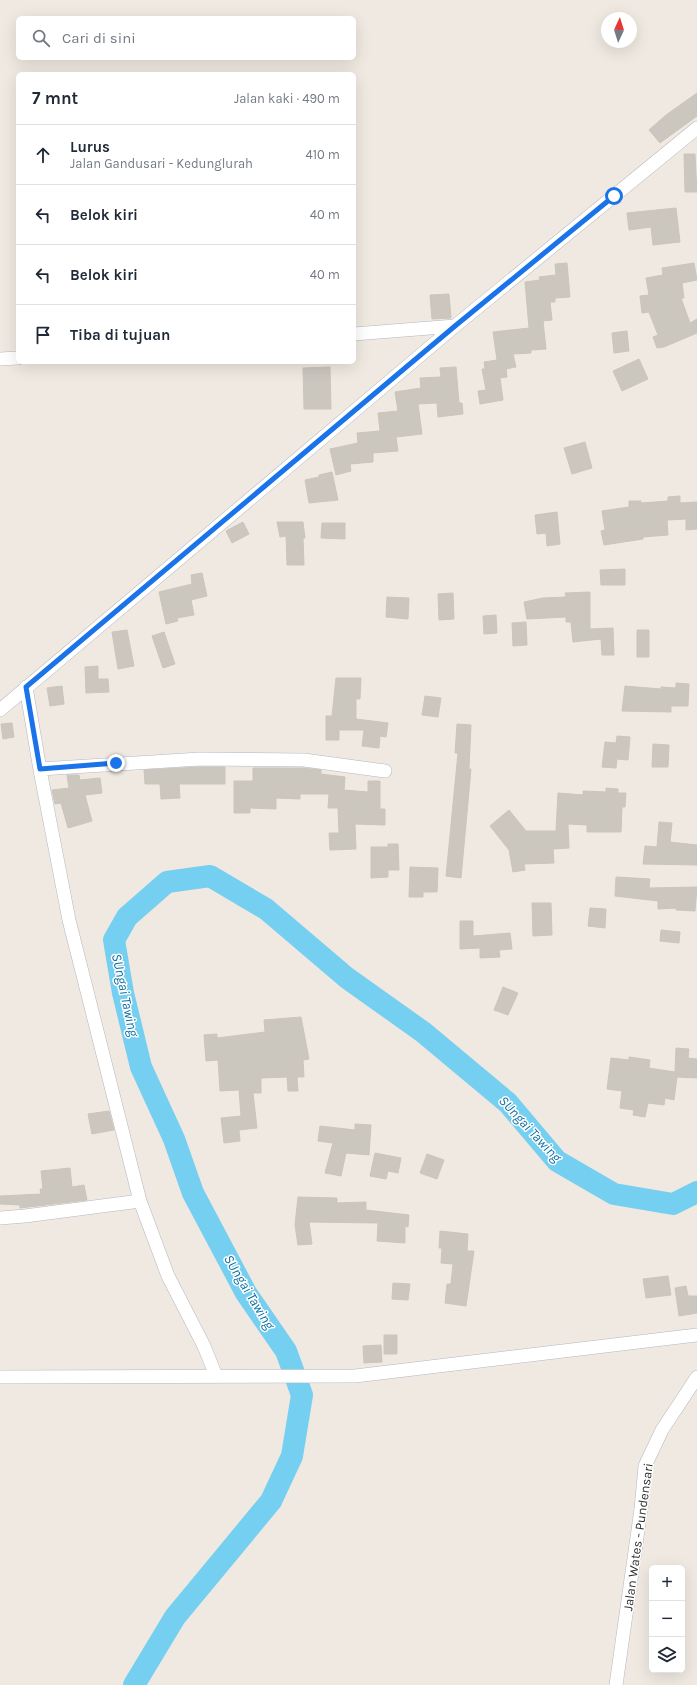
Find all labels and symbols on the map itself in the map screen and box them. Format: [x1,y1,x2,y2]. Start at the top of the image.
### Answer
north arrow [601,12,637,48]
route start [605,187,623,205]
route end [107,754,125,772]
water label: SUngai Tawing [108,952,142,1039]
water label: SUngai Tawing [495,1092,566,1166]
water label: SUngai Tawing [220,1252,278,1333]
street label: Jalan Wates - Pundensari [620,1462,656,1612]

